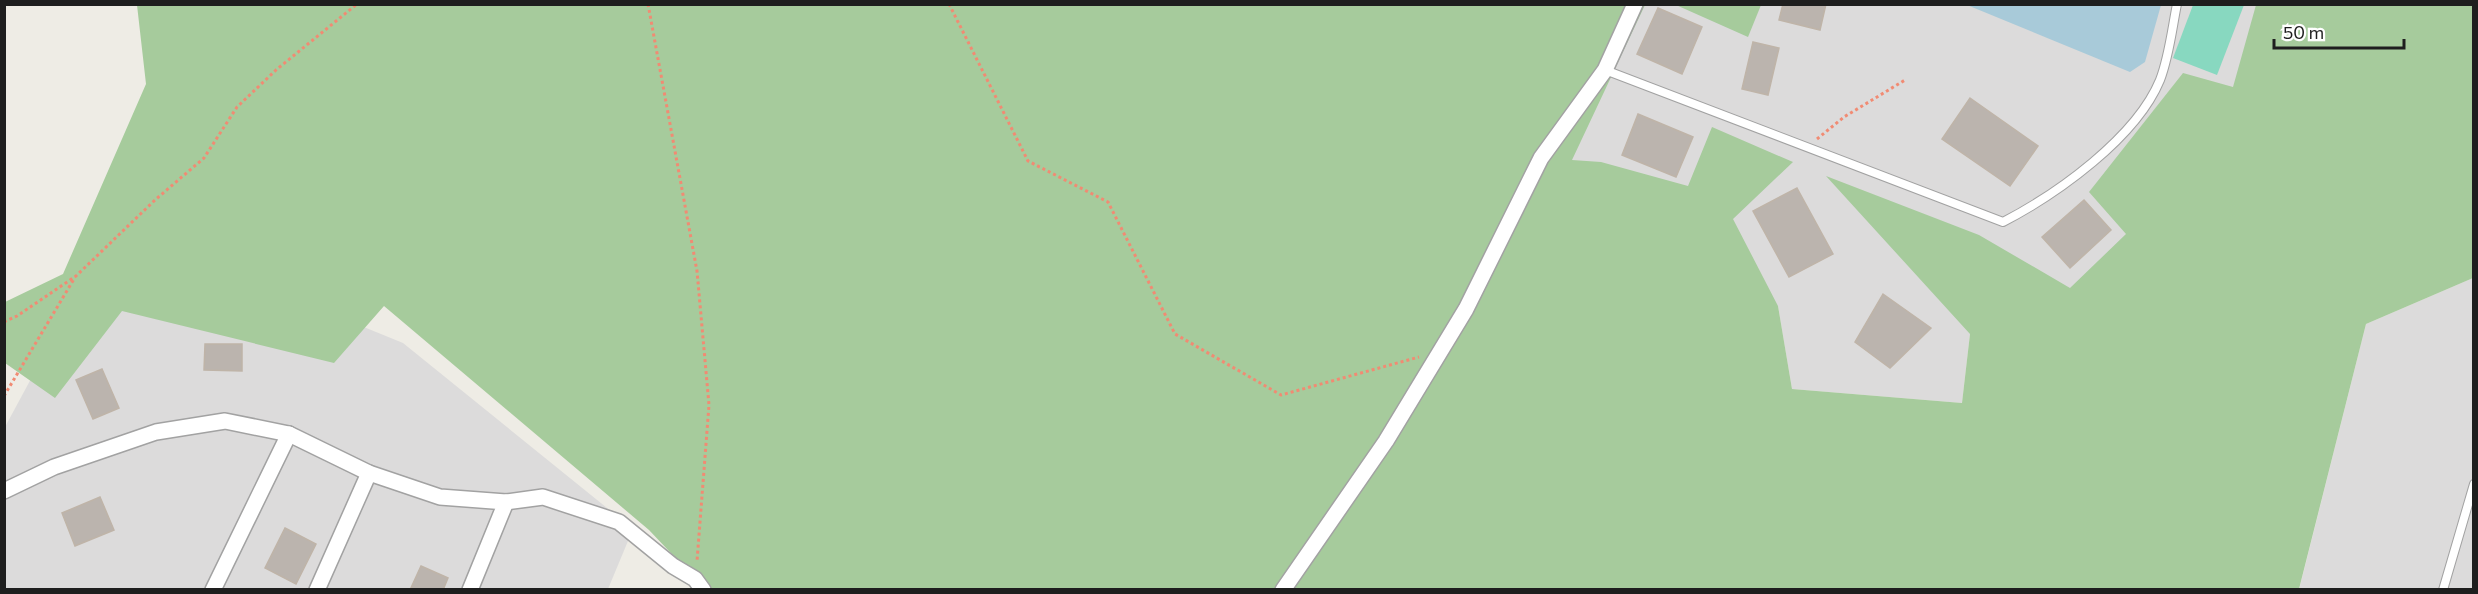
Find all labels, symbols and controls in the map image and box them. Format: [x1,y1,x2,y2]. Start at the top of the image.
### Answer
scale bar [2274,12,2404,50]
text: 50 m [2283,21,2324,43]

